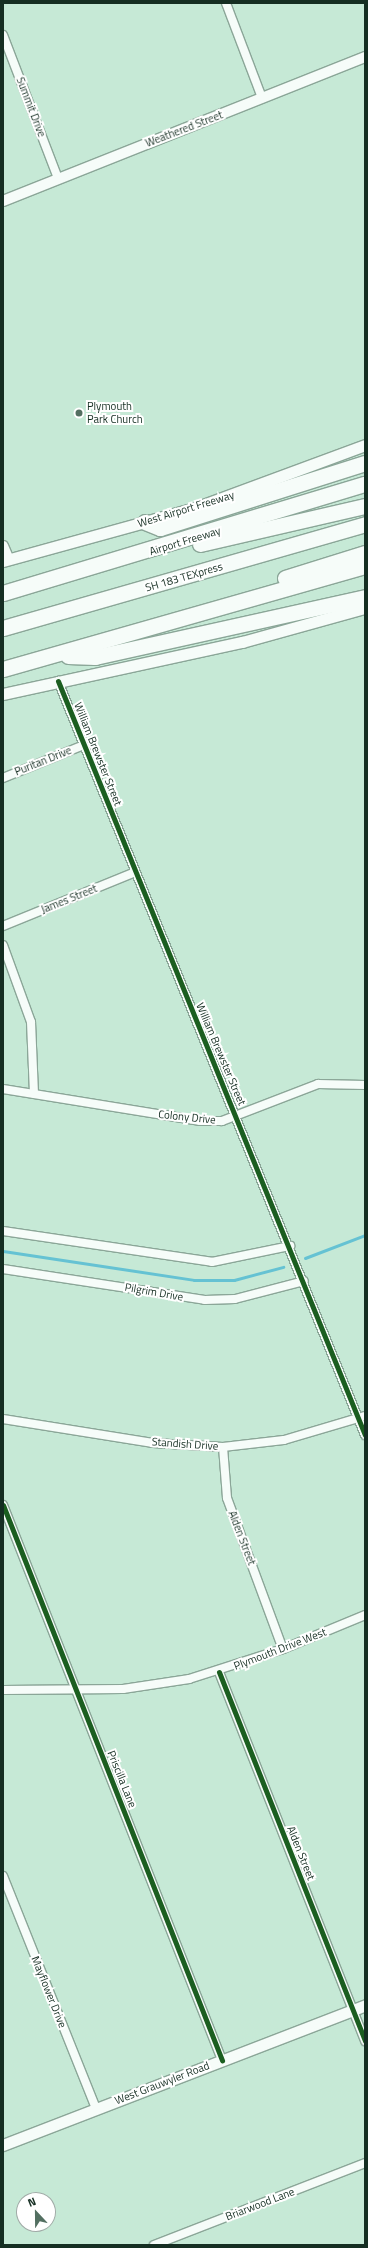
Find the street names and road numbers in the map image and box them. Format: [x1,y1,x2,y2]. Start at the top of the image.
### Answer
street label: Summit Drive [14,75,48,139]
street label: Weathered Street [143,108,225,150]
street label: West Airport Freeway [136,488,236,530]
street label: Airport Freeway [148,524,222,558]
street label: SH 183 TEXpress [144,560,224,594]
street label: William Brewster Street [71,700,125,808]
street label: Puritan Drive [13,744,73,778]
street label: James Street [39,882,99,916]
street label: William Brewster Street [193,1001,249,1107]
street label: Colony Drive [158,1107,216,1127]
street label: Pilgrim Drive [124,1280,184,1304]
street label: Standish Drive [151,1435,219,1453]
street label: Alden Street [226,1509,258,1567]
street label: Plymouth Drive West [232,1625,328,1673]
street label: Priscilla Lane [105,1749,139,1809]
street label: Alden Street [284,1824,318,1882]
street label: Mayflower Drive [29,1954,69,2030]
street label: West Grauwyler Road [113,2059,211,2107]
street label: Briarwood Lane [224,2185,296,2223]

